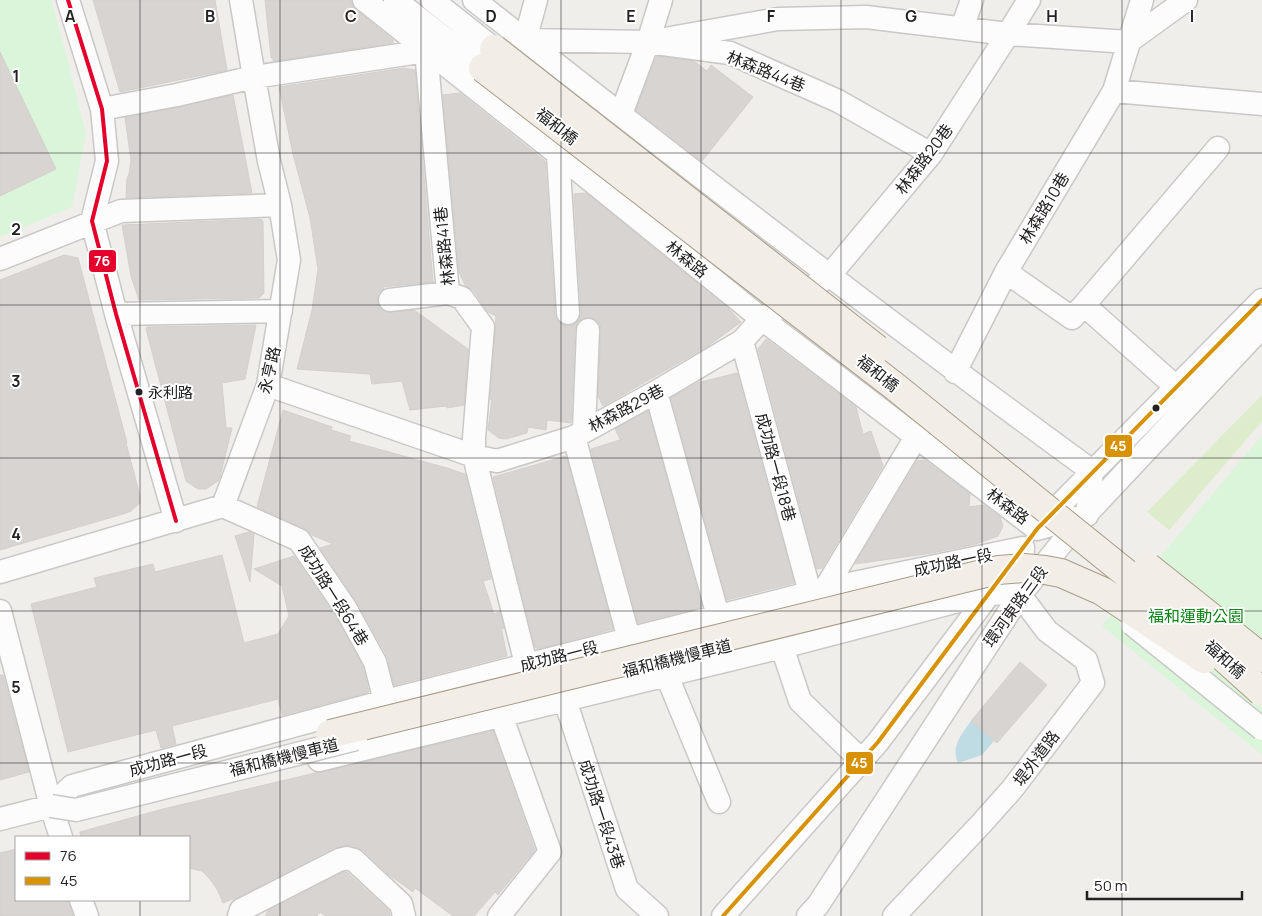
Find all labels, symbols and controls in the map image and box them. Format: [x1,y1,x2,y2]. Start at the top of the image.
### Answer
text: A [65,5,76,27]
text: B [205,5,215,27]
text: C [345,5,357,27]
text: D [485,5,497,27]
text: E [626,5,636,27]
text: F [767,5,776,27]
text: G [905,5,917,27]
text: H [1046,5,1058,27]
text: I [1190,5,1194,27]
street label: 林森路44巷 [723,45,809,97]
text: 1 [12,65,20,87]
street label: 福和橋 [531,103,583,149]
street label: 林森路20巷 [890,119,958,199]
street label: 林森路10巷 [1014,168,1074,248]
street label: 林森路41巷 [429,205,459,287]
text: 2 [11,218,21,240]
street label: 林森路 [661,235,713,283]
line badge: 76 [88,249,117,273]
text: 76 [94,251,110,270]
street label: 永亨路 [253,344,285,396]
street label: 福和橋 [852,350,904,396]
text: 3 [11,370,21,392]
street label: 林森路29巷 [584,379,668,437]
place label: 永利路 [148,382,193,403]
marker: 永利路 [134,387,144,397]
unlabelled marker [1151,403,1161,413]
street label: 成功路一段18巷 [751,410,801,524]
line badge: 45 [1104,434,1133,458]
text: 45 [1110,436,1126,455]
street label: 林森路 [982,483,1034,529]
text: 4 [11,523,21,545]
street label: 成功路一段64巷 [294,540,374,650]
street label: 成功路一段 [912,543,994,581]
street label: 環河東路三段 [978,561,1052,651]
park label: 福和運動公園 [1148,605,1244,627]
street label: 福和橋機慢車道 [620,634,734,682]
street label: 福和橋 [1200,635,1250,683]
street label: 成功路一段 [518,636,600,676]
text: 5 [11,676,21,698]
street label: 堤外道路 [1008,726,1064,790]
street label: 福和橋機慢車道 [227,733,341,781]
street label: 成功路一段 [127,739,209,781]
line badge: 45 [845,751,874,775]
text: 45 [851,753,867,772]
street label: 成功路一段43巷 [574,756,630,872]
legend [15,836,190,901]
text: 76 [60,845,77,866]
scale bar [1087,868,1242,900]
text: 45 [60,870,78,891]
text: 50 m [1094,875,1128,896]

